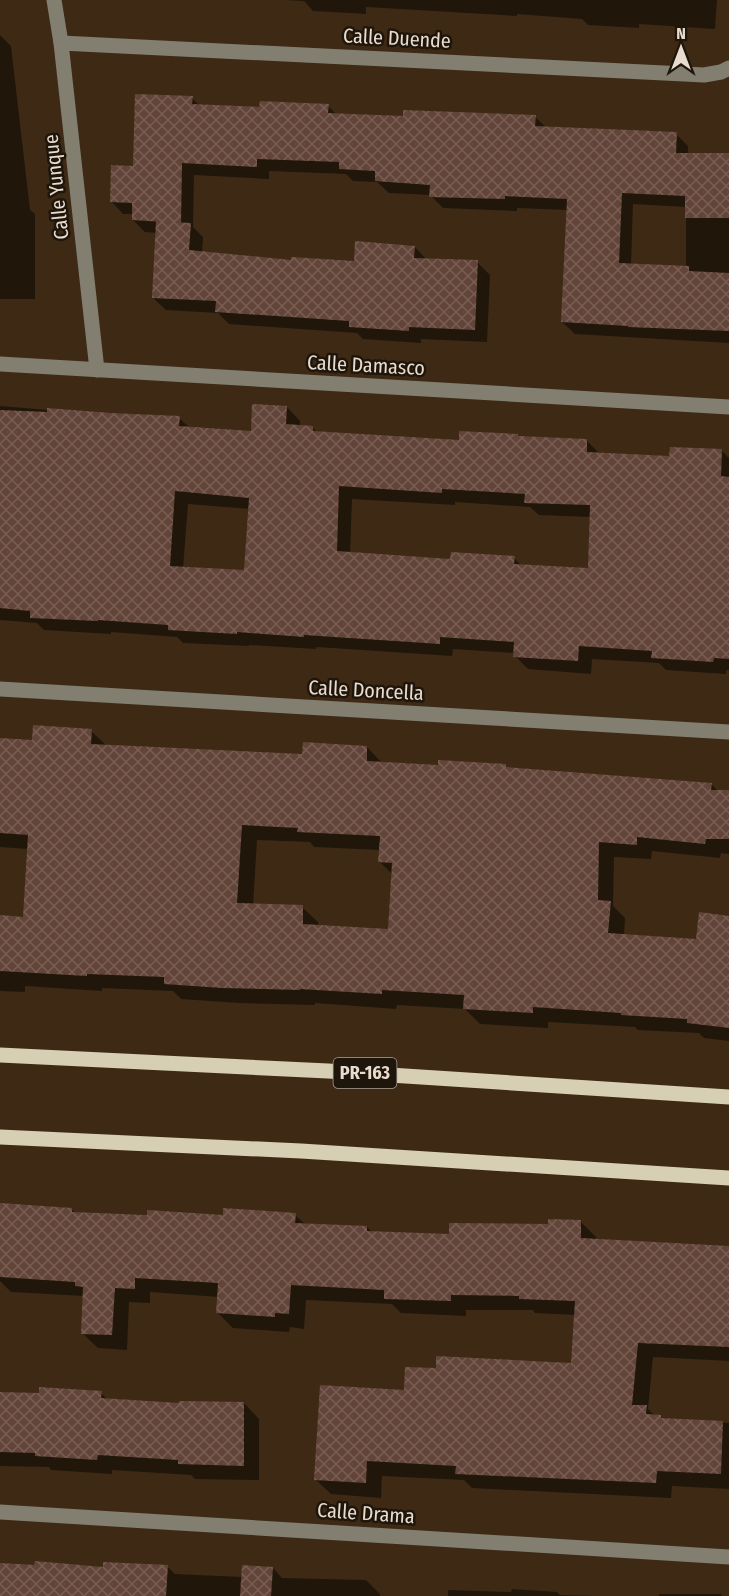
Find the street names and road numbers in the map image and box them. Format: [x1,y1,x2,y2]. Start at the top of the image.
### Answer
street label: Calle Duende [343,23,451,53]
street label: Calle Yunque [39,133,73,241]
street label: Calle Damasco [306,350,426,380]
street label: Calle Doncella [308,675,424,705]
road number: PR-163 [334,1058,397,1088]
street label: Calle Drama [317,1498,415,1528]

